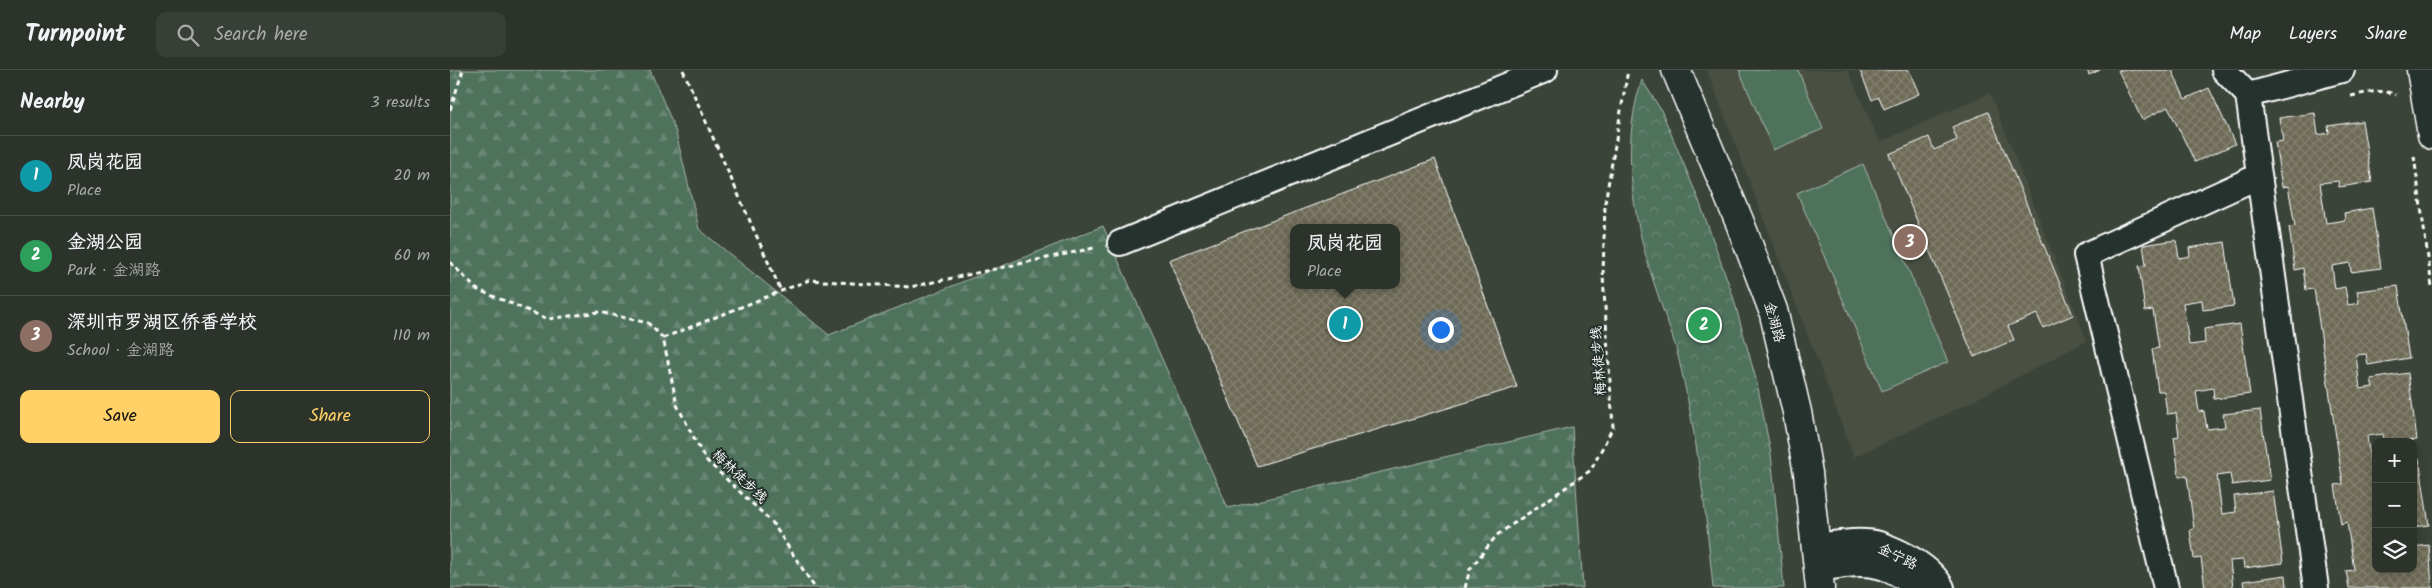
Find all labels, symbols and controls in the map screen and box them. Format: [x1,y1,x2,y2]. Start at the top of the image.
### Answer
search box [156,12,506,57]
text: Turnpoint [25,15,126,54]
text: Search here [214,20,308,50]
text: Map [2230,20,2261,49]
text: Layers [2289,20,2337,49]
text: Share [2365,20,2407,49]
icon: search [174,21,202,49]
text: Nearby [20,86,85,119]
text: 3 results [371,90,430,115]
text: 凤岗花园 [67,148,143,178]
text: 1 [34,163,38,188]
text: 20 m [394,163,430,188]
text: Place [67,178,101,203]
pin: 3 [1894,223,1926,261]
popup [1290,224,1400,289]
text: 金湖公园 [67,228,143,258]
text: 凤岗花园 [1307,229,1383,259]
text: 2 [31,243,41,268]
text: 60 m [394,243,430,268]
text: Park · 金湖路 [67,258,161,283]
text: Place [1307,259,1341,284]
street label: 金湖路 [1758,299,1790,345]
pin: 1 [1329,305,1361,343]
pin: 2 [1688,306,1720,344]
text: 深圳市罗湖区侨香学校 [67,308,257,338]
your location [1428,317,1454,343]
text: 3 [32,323,40,348]
text: 110 m [393,323,430,348]
street label: 梅林徒步线 [1586,325,1612,397]
text: School · 金湖路 [67,338,174,363]
button: Save [20,390,220,443]
button: Share [230,390,430,443]
map controls [2372,438,2417,573]
button: + [2372,438,2417,483]
street label: 梅林徒步线 [706,444,772,509]
button: − [2372,483,2417,528]
button: layers [2372,528,2417,573]
street label: 金宁路 [1874,538,1921,576]

